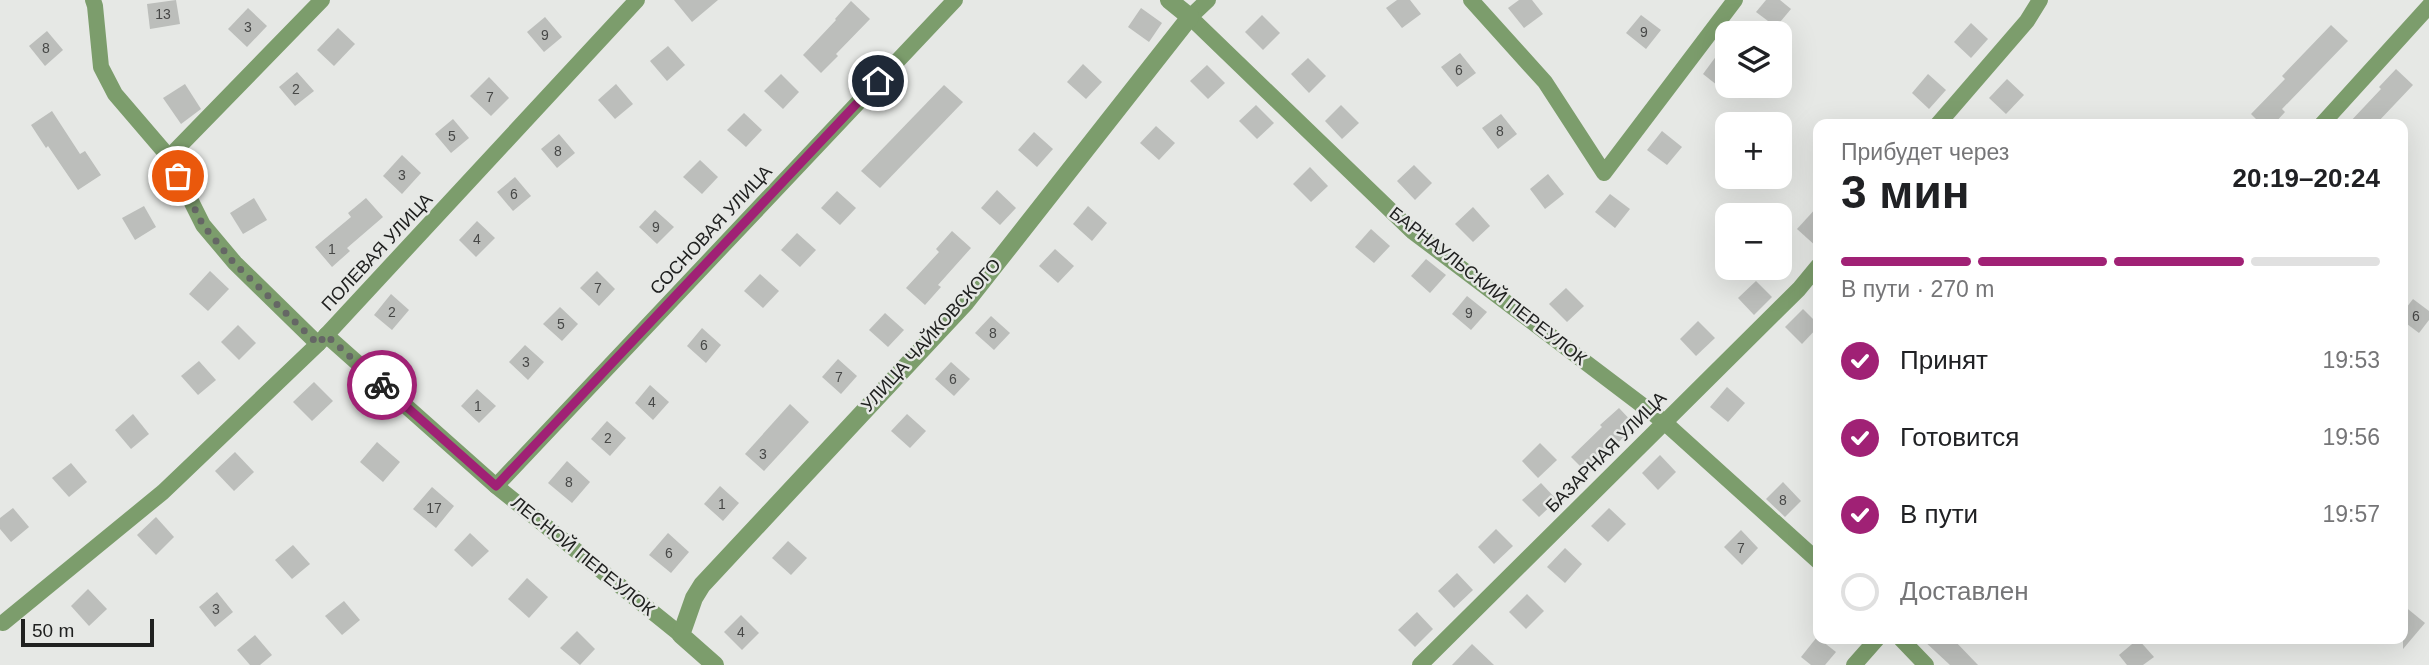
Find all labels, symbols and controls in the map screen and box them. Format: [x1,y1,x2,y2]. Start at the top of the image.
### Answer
house number: 13 [155,6,171,22]
house number: 3 [244,19,252,35]
map controls [1715,21,1792,280]
button: layers [1715,21,1792,98]
house number: 9 [1640,24,1648,40]
house number: 9 [541,27,549,43]
house number: 8 [42,40,50,56]
pin [848,51,908,111]
icon: home [859,62,897,100]
house number: 6 [1455,62,1463,78]
house number: 2 [292,81,300,97]
house number: 7 [486,89,494,105]
button: + [1715,112,1792,189]
house number: 8 [1496,123,1504,139]
house number: 5 [448,128,456,144]
text: Прибудет через [1841,139,2009,165]
house number: 8 [554,143,562,159]
pin [148,146,208,206]
icon: bag [159,157,197,195]
street label: СОСНОВАЯ УЛИЦА [646,161,776,299]
text: 20:19–20:24 [2233,163,2380,193]
text: 3 мин [1841,166,1969,218]
house number: 3 [398,167,406,183]
house number: 6 [510,186,518,202]
street label: ПОЛЕВАЯ УЛИЦА [318,189,436,315]
street label: БАРНАУЛЬСКИЙ ПЕРЕУЛОК [1386,202,1591,369]
button: − [1715,203,1792,280]
house number: 9 [652,219,660,235]
house number: 4 [473,231,481,247]
house number: 1 [328,241,336,257]
street label: УЛИЦА ЧАЙКОВСКОГО [856,254,1005,415]
text: В пути · 270 m [1841,276,1994,302]
house number: 7 [594,280,602,296]
house number: 2 [388,304,396,320]
house number: 9 [1465,305,1473,321]
house number: 6 [2412,308,2420,324]
house number: 5 [557,316,565,332]
house number: 8 [989,325,997,341]
house number: 6 [700,337,708,353]
icon: check [1841,342,1879,380]
text: Принят [1900,345,1988,375]
text: 19:53 [2322,347,2380,373]
courier [347,350,417,420]
house number: 3 [522,354,530,370]
icon: bike [363,366,401,404]
house number: 7 [835,369,843,385]
house number: 6 [949,371,957,387]
street label: БАЗАРНАЯ УЛИЦА [1542,388,1670,516]
house number: 4 [648,394,656,410]
house number: 1 [474,398,482,414]
icon: check [1841,419,1879,457]
text: Готовится [1900,422,2019,452]
text: 19:56 [2322,424,2380,450]
house number: 2 [604,430,612,446]
house number: 3 [759,446,767,462]
house number: 8 [565,474,573,490]
street label: ЛЕСНОЙ ПЕРЕУЛОК [508,491,659,620]
house number: 8 [1779,492,1787,508]
house number: 1 [718,496,726,512]
icon: check [1841,496,1879,534]
text: В пути [1900,499,1978,529]
house number: 17 [426,500,442,516]
text: 19:57 [2322,501,2380,527]
house number: 7 [1737,540,1745,556]
house number: 6 [665,545,673,561]
text: Доставлен [1900,576,2029,606]
house number: 3 [212,601,220,617]
scale bar [21,616,154,648]
text: 50 m [32,620,74,641]
house number: 4 [737,624,745,640]

